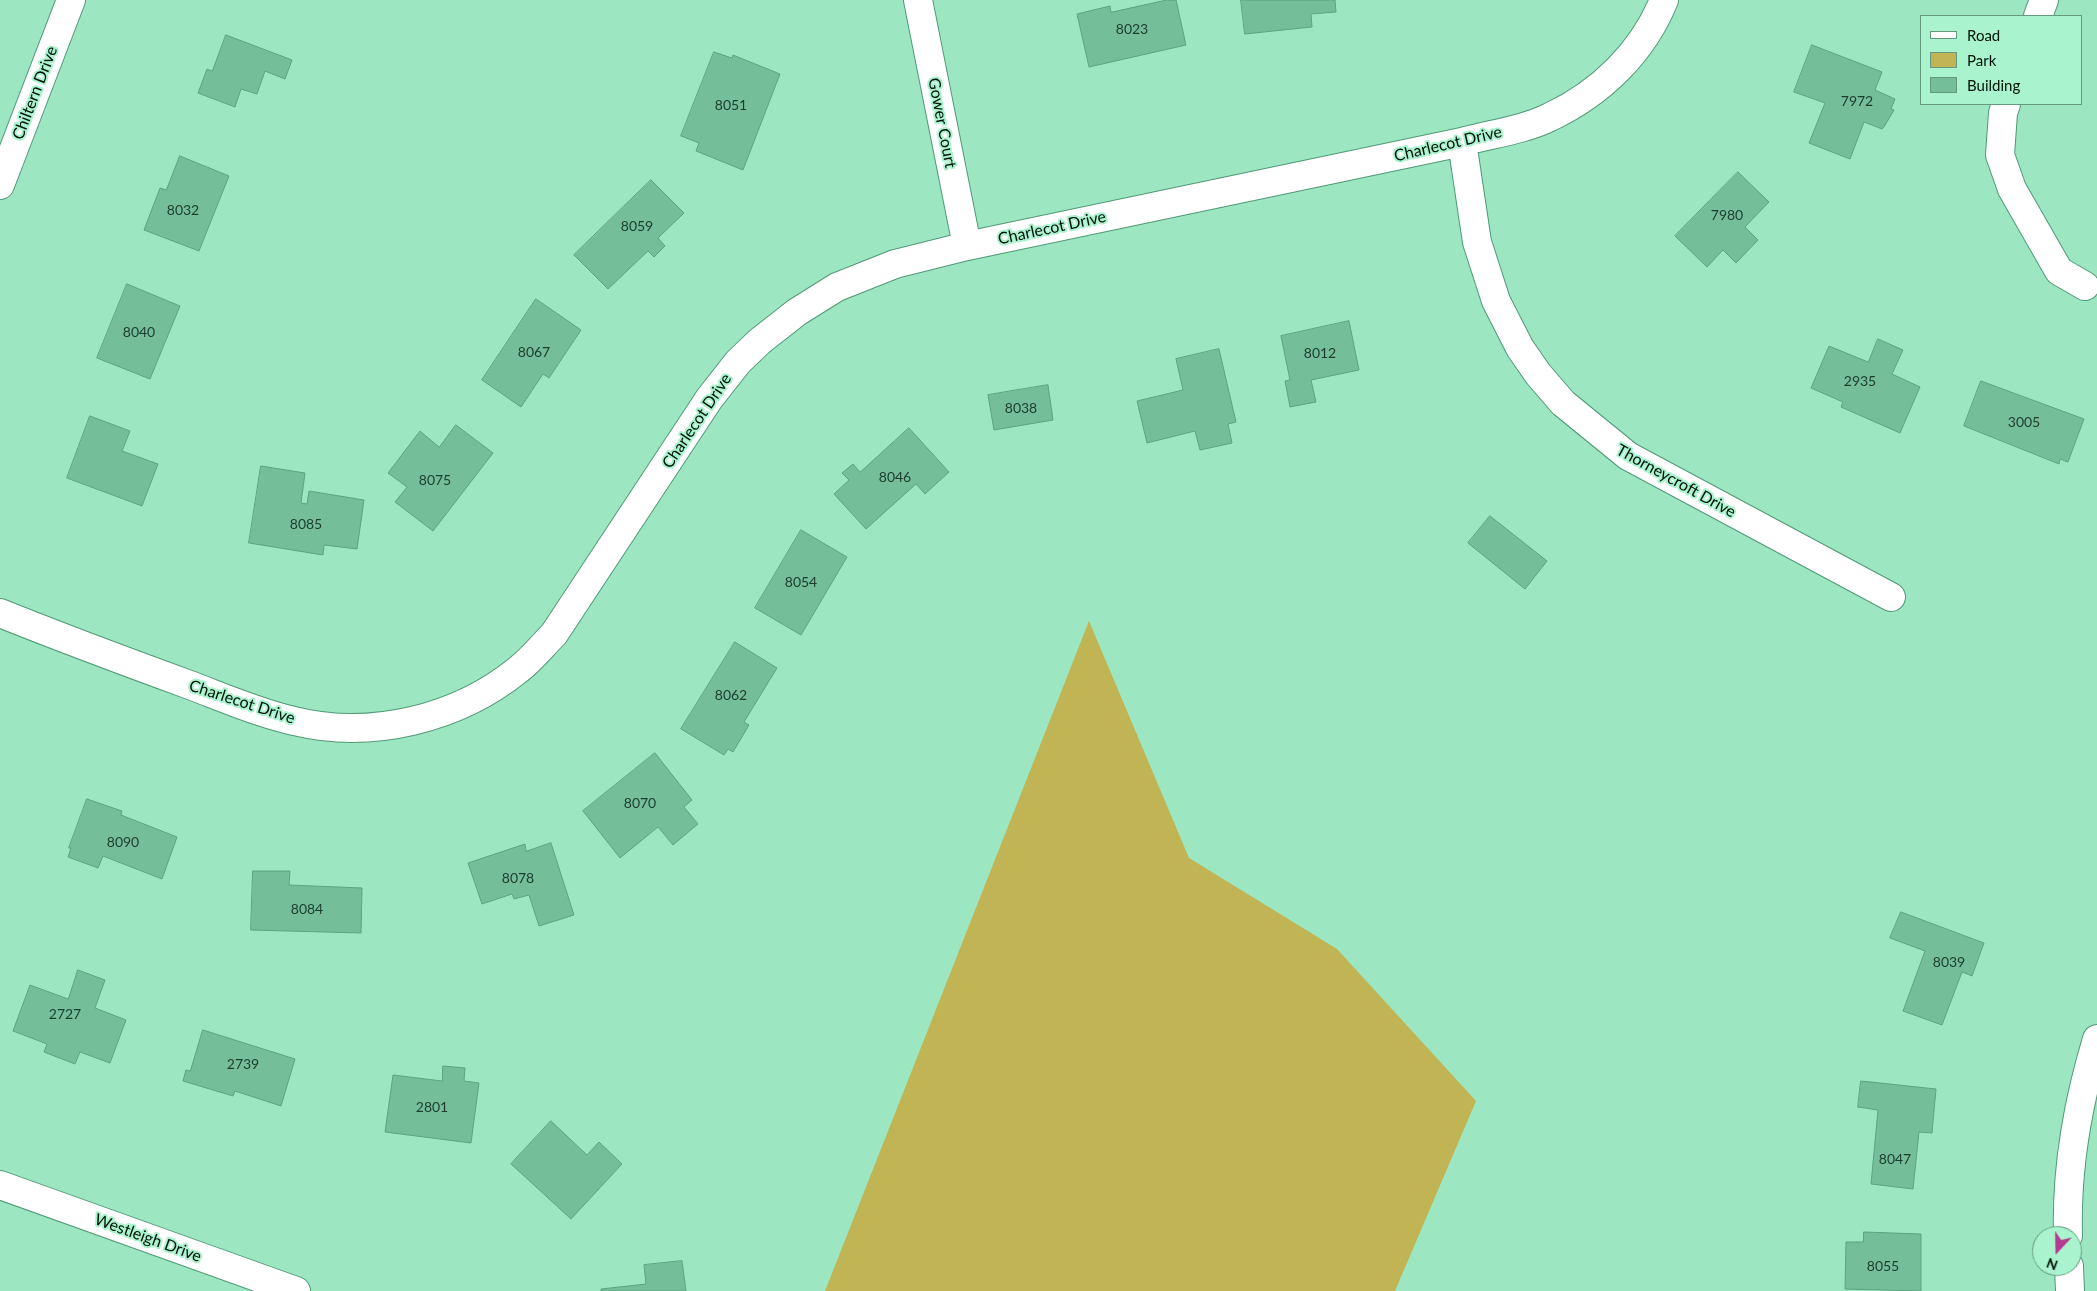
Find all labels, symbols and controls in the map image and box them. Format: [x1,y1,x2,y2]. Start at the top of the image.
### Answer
legend [1920,15,2082,105]
house number: 8023 [1116,21,1148,37]
text: Road [1967,26,2000,44]
street label: Chiltern Drive [8,44,62,142]
text: Park [1967,51,1996,69]
street label: Gower Court [924,76,960,170]
text: Building [1967,76,2020,94]
house number: 7972 [1841,93,1873,109]
house number: 8051 [715,97,747,113]
street label: Charlecot Drive [1392,122,1504,166]
house number: 8032 [167,202,199,218]
street label: Charlecot Drive [996,207,1108,249]
house number: 7980 [1711,207,1743,223]
house number: 8059 [621,218,653,234]
house number: 8040 [123,324,155,340]
house number: 8067 [518,344,550,360]
house number: 8012 [1304,345,1336,361]
street label: Charlecot Drive [658,370,736,472]
house number: 2935 [1844,373,1876,389]
house number: 8038 [1005,400,1037,416]
house number: 3005 [2008,414,2040,430]
street label: Thorneycroft Drive [1613,440,1739,522]
house number: 8046 [879,469,911,485]
house number: 8075 [419,472,451,488]
house number: 8085 [290,516,322,532]
house number: 8054 [785,574,817,590]
street label: Charlecot Drive [187,676,297,728]
house number: 8062 [715,687,747,703]
house number: 8070 [624,795,656,811]
house number: 8090 [107,834,139,850]
house number: 8078 [502,870,534,886]
house number: 8084 [291,901,323,917]
house number: 8039 [1933,954,1965,970]
house number: 2727 [49,1006,81,1022]
house number: 2739 [227,1056,259,1072]
house number: 2801 [416,1099,448,1115]
house number: 8047 [1879,1151,1911,1167]
street label: Westleigh Drive [92,1210,204,1266]
north arrow [2032,1226,2082,1276]
text: N [2044,1255,2060,1274]
house number: 8055 [1867,1258,1899,1274]

